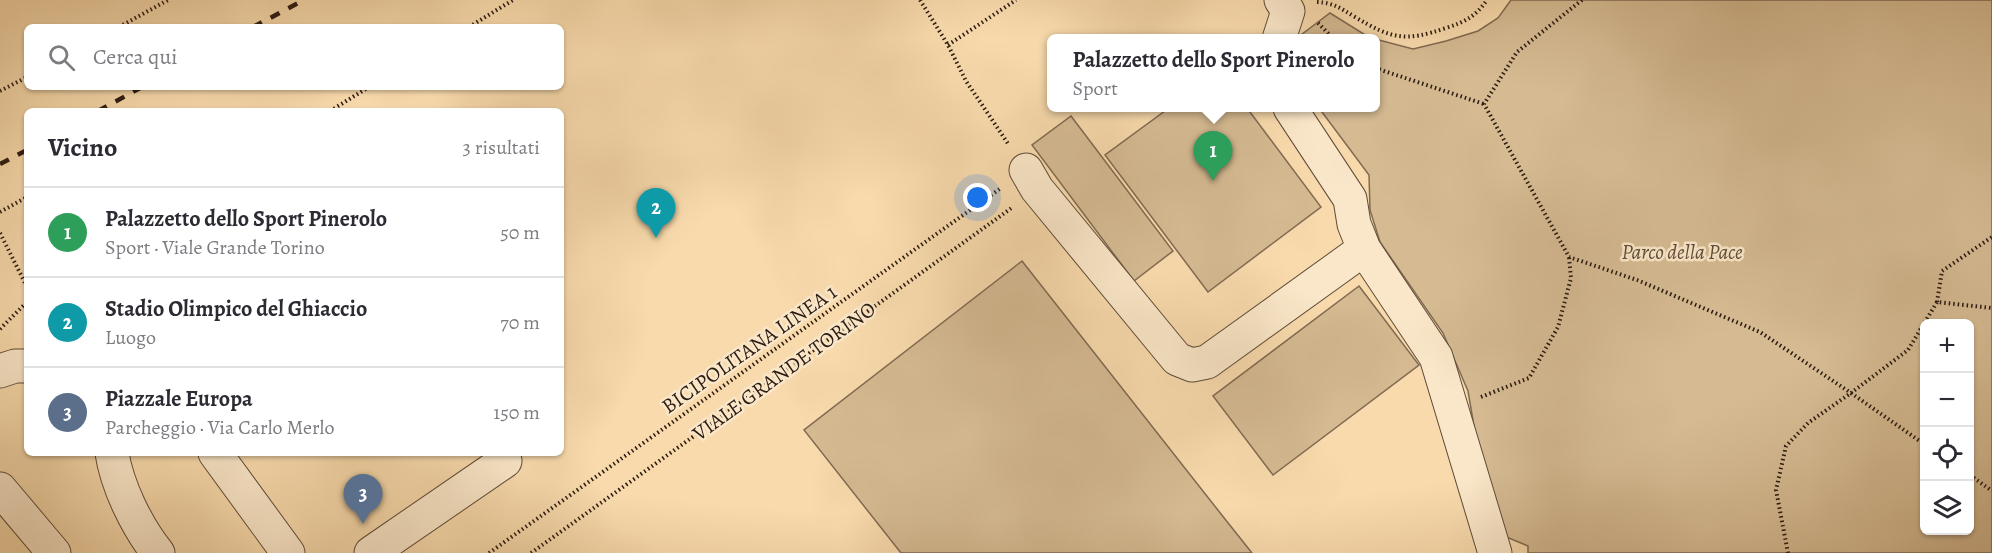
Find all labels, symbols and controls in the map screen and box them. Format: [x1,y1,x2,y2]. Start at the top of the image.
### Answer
search box [24,24,564,90]
popup [1047,34,1380,112]
icon: search [45,41,78,74]
text: Cerca qui [93,42,178,72]
text: Palazzetto dello Sport Pinerolo [1072,45,1355,75]
text: Sport [1072,75,1118,102]
text: Vicino [48,130,117,165]
pin: 1 [1194,132,1232,181]
text: 3 risultati [463,134,540,161]
your location [963,183,992,212]
pin: 2 [636,188,676,238]
text: Palazzetto dello Sport Pinerolo [105,204,387,234]
text: 1 [64,219,71,246]
text: 50 m [500,219,540,246]
text: Sport · Viale Grande Torino [105,234,325,261]
park label: Parco della Pace [1621,238,1743,266]
street label: BICIPOLITANA LINEA 1 [656,278,842,420]
text: Stadio Olimpico del Ghiaccio [105,294,367,324]
street label: VIALE GRANDE TORINO [686,295,881,448]
text: 2 [63,309,72,336]
text: 70 m [500,309,540,336]
map controls [1920,319,1974,535]
button: + [1920,319,1974,373]
text: Luogo [105,324,156,351]
button: − [1920,373,1974,427]
text: Piazzale Europa [105,384,253,414]
text: 3 [63,399,72,426]
text: 150 m [493,399,540,426]
text: Parcheggio · Via Carlo Merlo [105,414,334,441]
button: locate [1920,427,1974,481]
pin: 3 [344,474,382,524]
button: layers [1920,481,1974,535]

